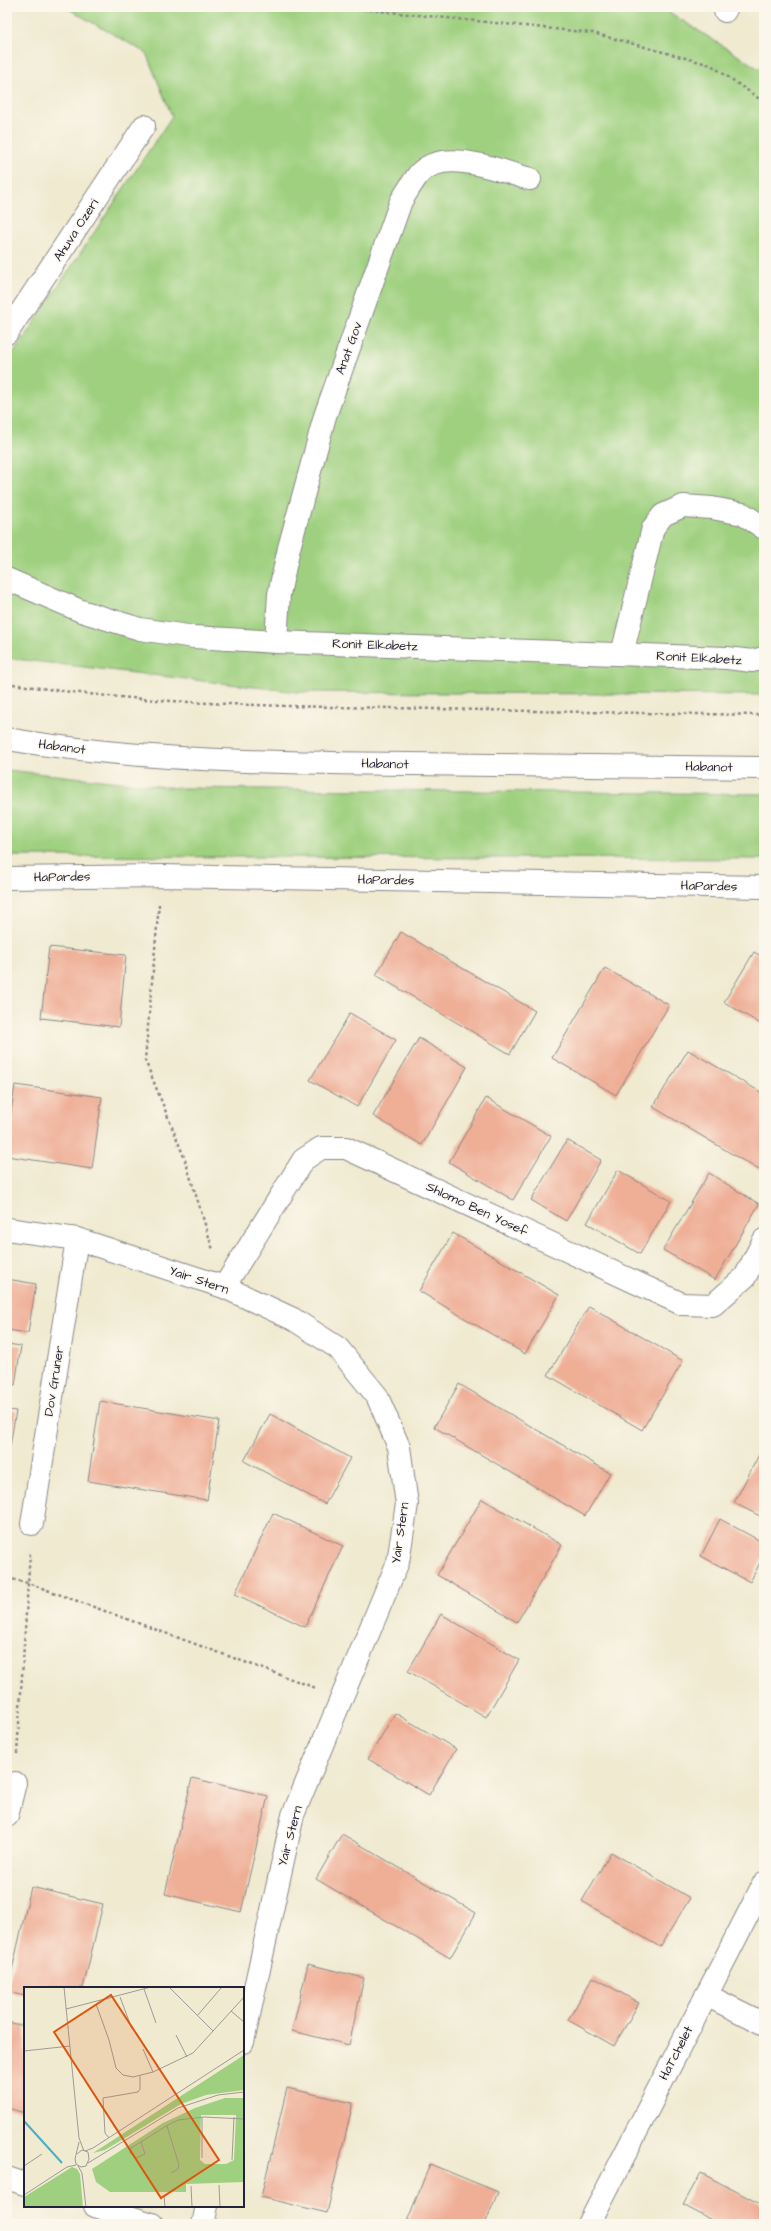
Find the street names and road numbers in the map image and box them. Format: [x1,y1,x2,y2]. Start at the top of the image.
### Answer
street label: Ahuva Ozeri [49,195,103,265]
street label: Anat Gov [331,319,367,377]
street label: Ronit Elkabetz [332,635,419,656]
street label: Ronit Elkabetz [656,647,743,669]
street label: Habanot [37,735,87,759]
street label: Habanot [361,755,410,773]
street label: Habanot [685,758,734,776]
street label: HaPardes [33,867,91,886]
street label: HaPardes [357,871,415,890]
street label: HaPardes [680,877,738,896]
street label: Shlomo Ben Yosef [423,1178,531,1241]
street label: Yair Stern [167,1261,232,1299]
street label: Dov Gruner [40,1344,68,1418]
street label: Yair Stern [387,1500,413,1565]
street label: Yair Stern [273,1803,307,1868]
street label: HaTchelet [655,2022,698,2083]

